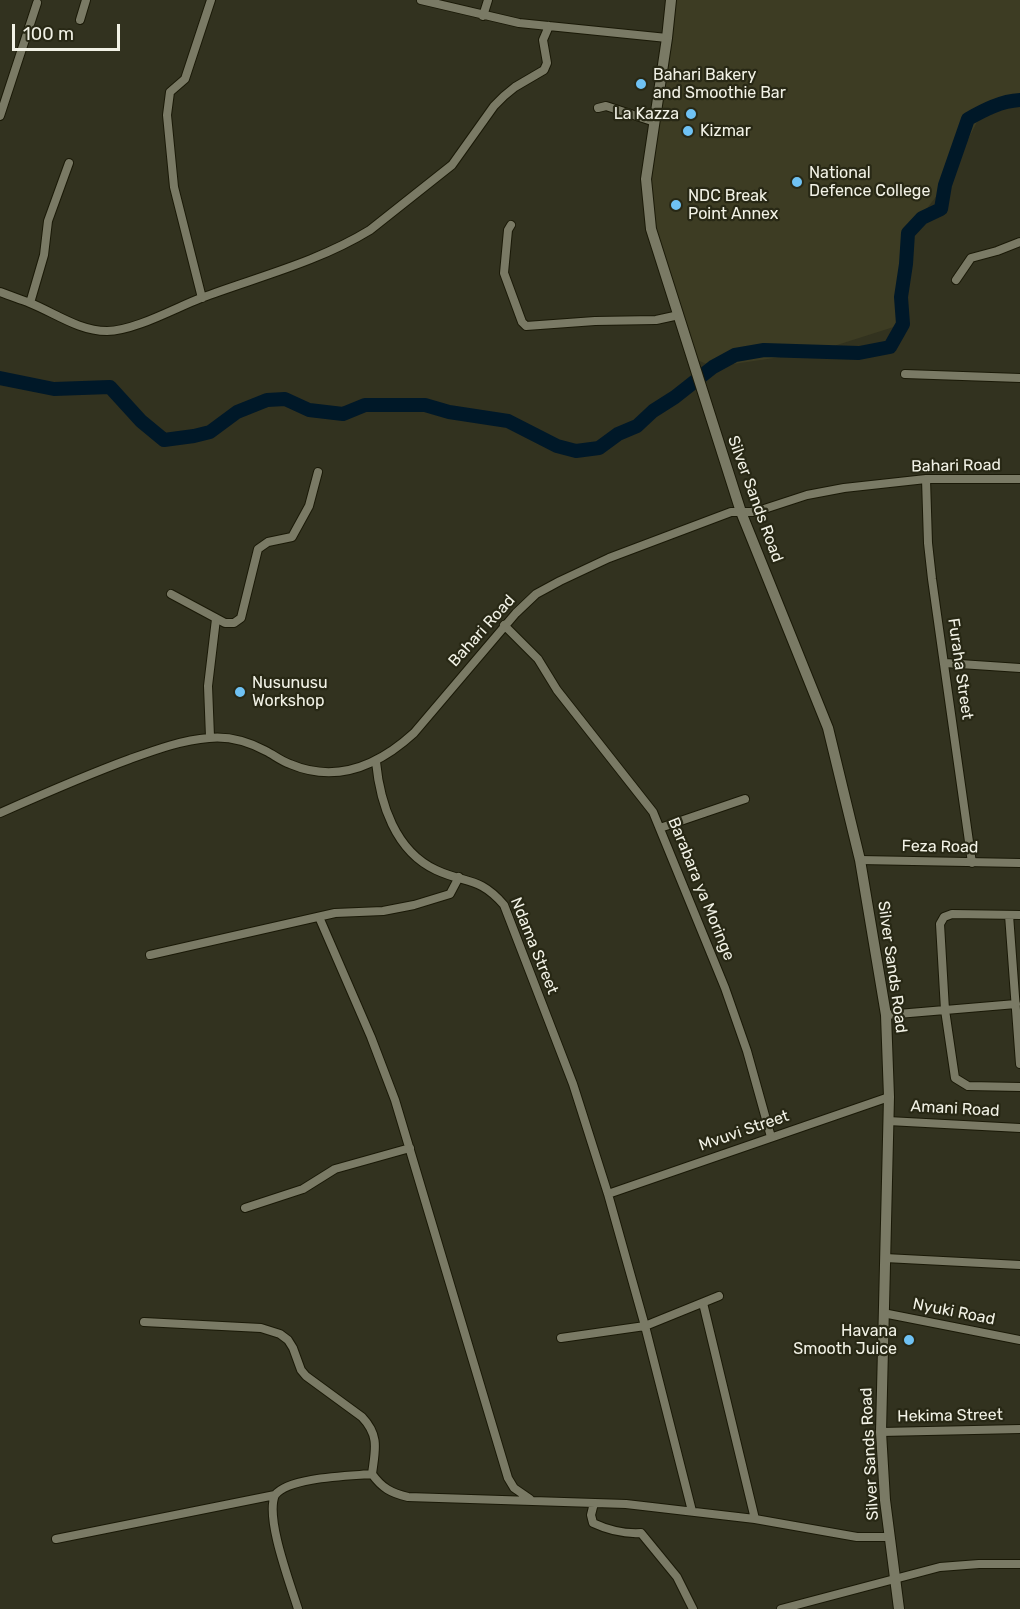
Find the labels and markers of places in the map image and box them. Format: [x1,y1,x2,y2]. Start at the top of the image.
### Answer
place label: Bahari Bakery and Smoothie Bar [653,65,786,103]
marker: Bahari Bakery and Smoothie Bar [634,77,648,91]
place label: La Kazza [614,104,679,124]
marker: La Kazza [684,107,698,121]
place label: Kizmar [700,121,751,141]
marker: Kizmar [681,124,695,138]
place label: National Defence College [809,163,930,201]
marker: National Defence College [790,175,804,189]
place label: NDC Break Point Annex [688,186,778,224]
marker: NDC Break Point Annex [669,198,683,212]
place label: Nusunusu Workshop [252,673,328,711]
marker: Nusunusu Workshop [233,685,247,699]
place label: Havana Smooth Juice [793,1321,897,1359]
marker: Havana Smooth Juice [902,1333,916,1347]

